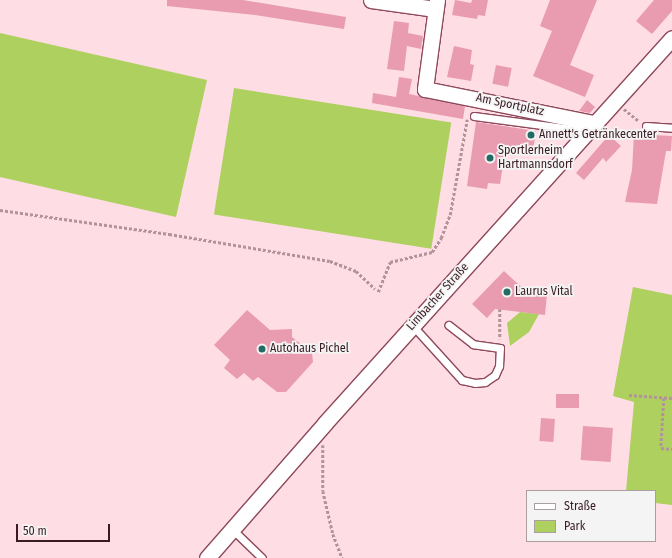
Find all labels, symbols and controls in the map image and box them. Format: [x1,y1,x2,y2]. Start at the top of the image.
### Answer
street label: Am Sportplatz [475,91,545,119]
place label: Annett's Getränkecenter [539,128,657,142]
marker: Annett's Getränkecenter [526,130,536,140]
place label: Sportlerheim Hartmannsdorf [498,144,573,172]
marker: Sportlerheim Hartmannsdorf [485,153,495,163]
street label: Limbacher Straße [404,260,472,334]
place label: Laurus Vital [515,285,573,299]
marker: Laurus Vital [502,287,512,297]
place label: Autohaus Pichel [270,342,349,356]
marker: Autohaus Pichel [257,344,267,354]
legend [526,490,656,542]
text: Straße [564,499,596,513]
scale bar [18,516,112,542]
text: Park [564,519,585,533]
text: 50 m [23,524,47,538]

